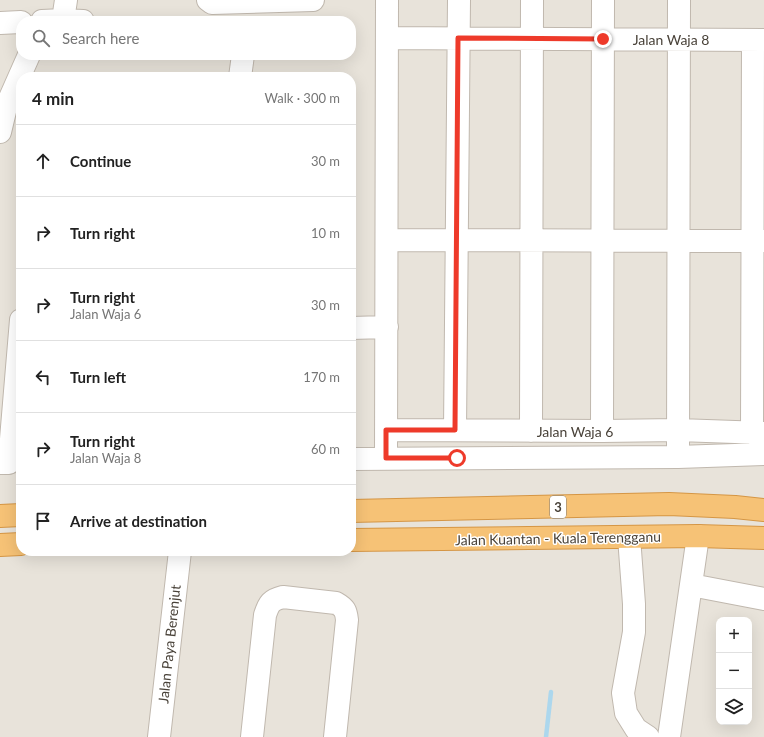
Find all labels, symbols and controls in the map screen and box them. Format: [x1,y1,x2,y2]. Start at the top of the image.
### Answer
search box [16,16,356,60]
icon: search [30,27,52,49]
text: Search here [62,29,139,47]
route end [594,30,612,48]
street label: Jalan Waja 8 [633,31,709,48]
text: 4 min [32,88,74,109]
text: Walk · 300 m [264,90,340,106]
icon: ahead [32,150,54,172]
text: Continue [70,152,131,170]
text: 30 m [311,153,340,169]
icon: right [32,222,54,244]
text: Turn right [70,224,135,242]
text: 10 m [311,225,340,241]
text: Turn right [70,288,135,306]
icon: right [32,294,54,316]
text: 30 m [311,297,340,313]
text: Jalan Waja 6 [70,306,141,322]
icon: left [32,366,54,388]
text: Turn left [70,368,126,386]
text: 170 m [303,369,340,385]
street label: Jalan Waja 6 [537,423,613,440]
text: Turn right [70,432,135,450]
icon: right [32,438,54,460]
text: 60 m [311,441,340,457]
route start [448,449,466,467]
text: Jalan Waja 8 [70,450,141,466]
road number: 3 [550,496,566,518]
icon: arrive [32,510,54,532]
text: Arrive at destination [70,512,207,530]
street label: Jalan Kuantan - Kuala Terengganu [455,528,661,548]
street label: Jalan Paya Berenjut [154,584,184,704]
map controls [716,617,752,725]
button: + [716,617,752,653]
button: − [716,653,752,689]
button: layers [716,689,752,725]

